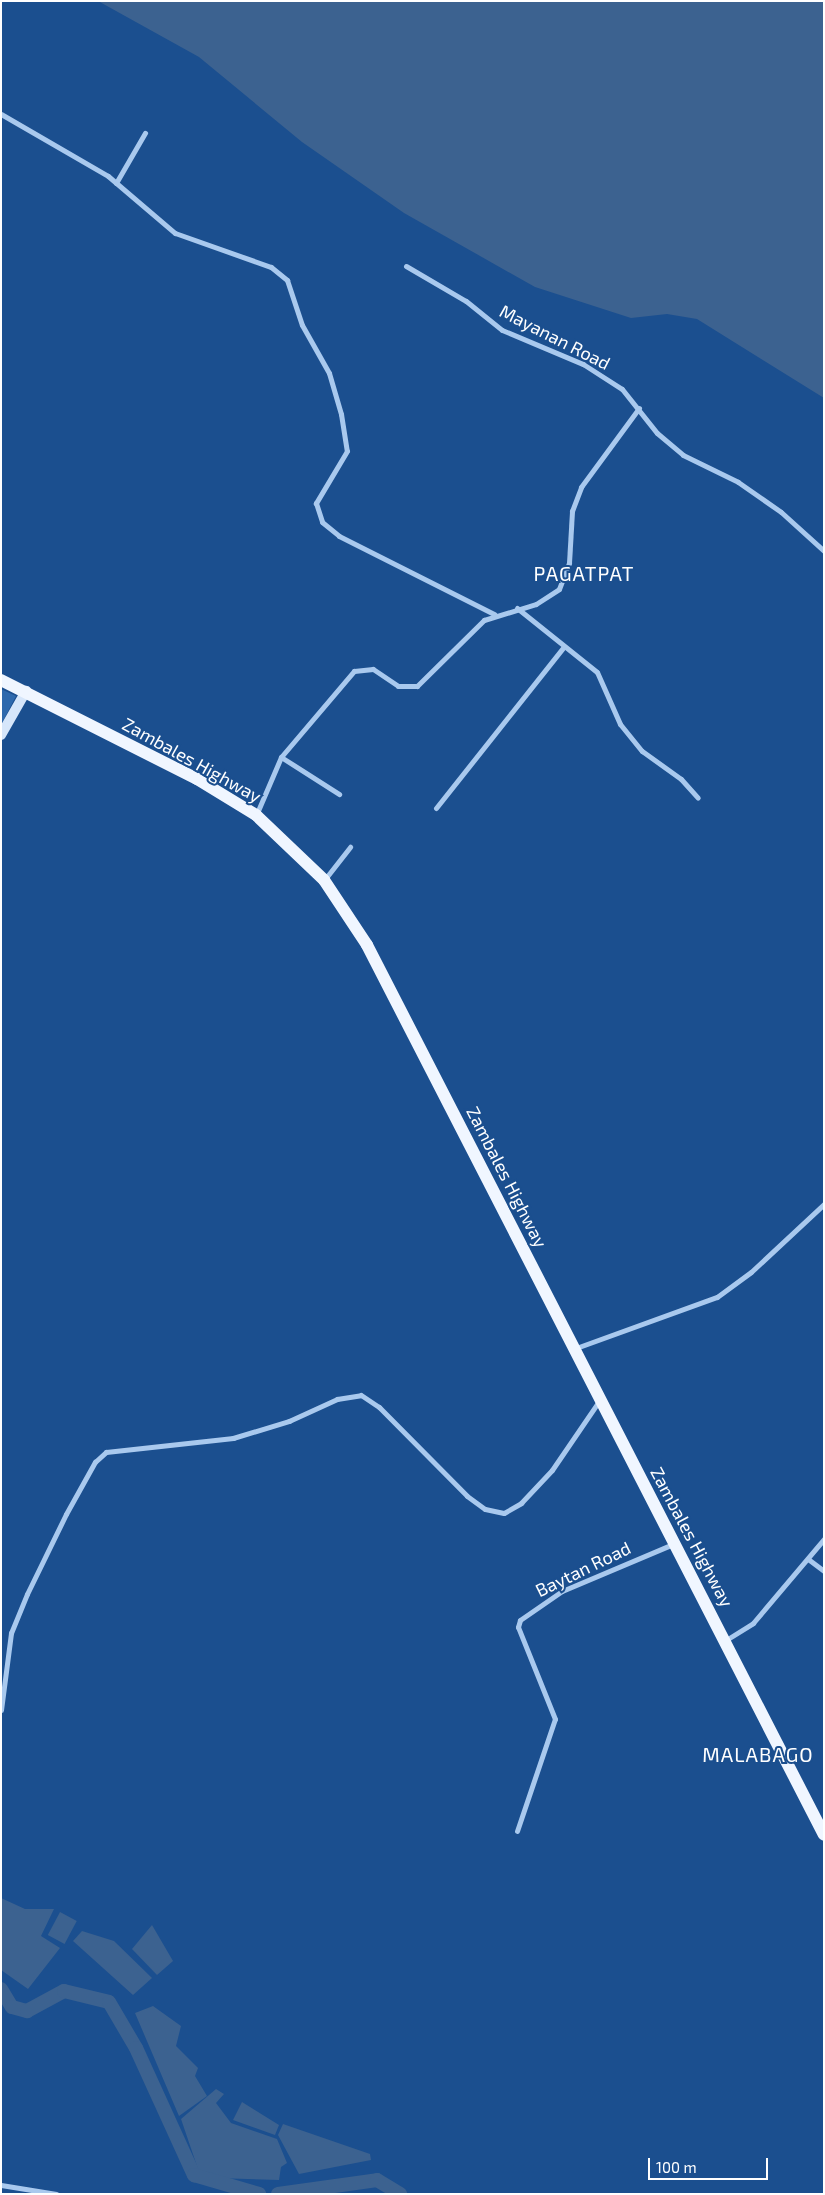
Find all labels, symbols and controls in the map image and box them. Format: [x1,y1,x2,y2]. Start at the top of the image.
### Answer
street label: Mayanan Road [496,300,614,374]
district label: PAGATPAT [533,561,635,585]
street label: Zambales Highway [119,713,265,807]
street label: Zambales Highway [462,1103,552,1251]
street label: Zambales Highway [646,1463,738,1611]
street label: Baytan Road [532,1537,634,1601]
district label: MALABAGO [701,1742,815,1766]
scale bar [650,2148,770,2180]
text: 100 m [656,2158,697,2176]

